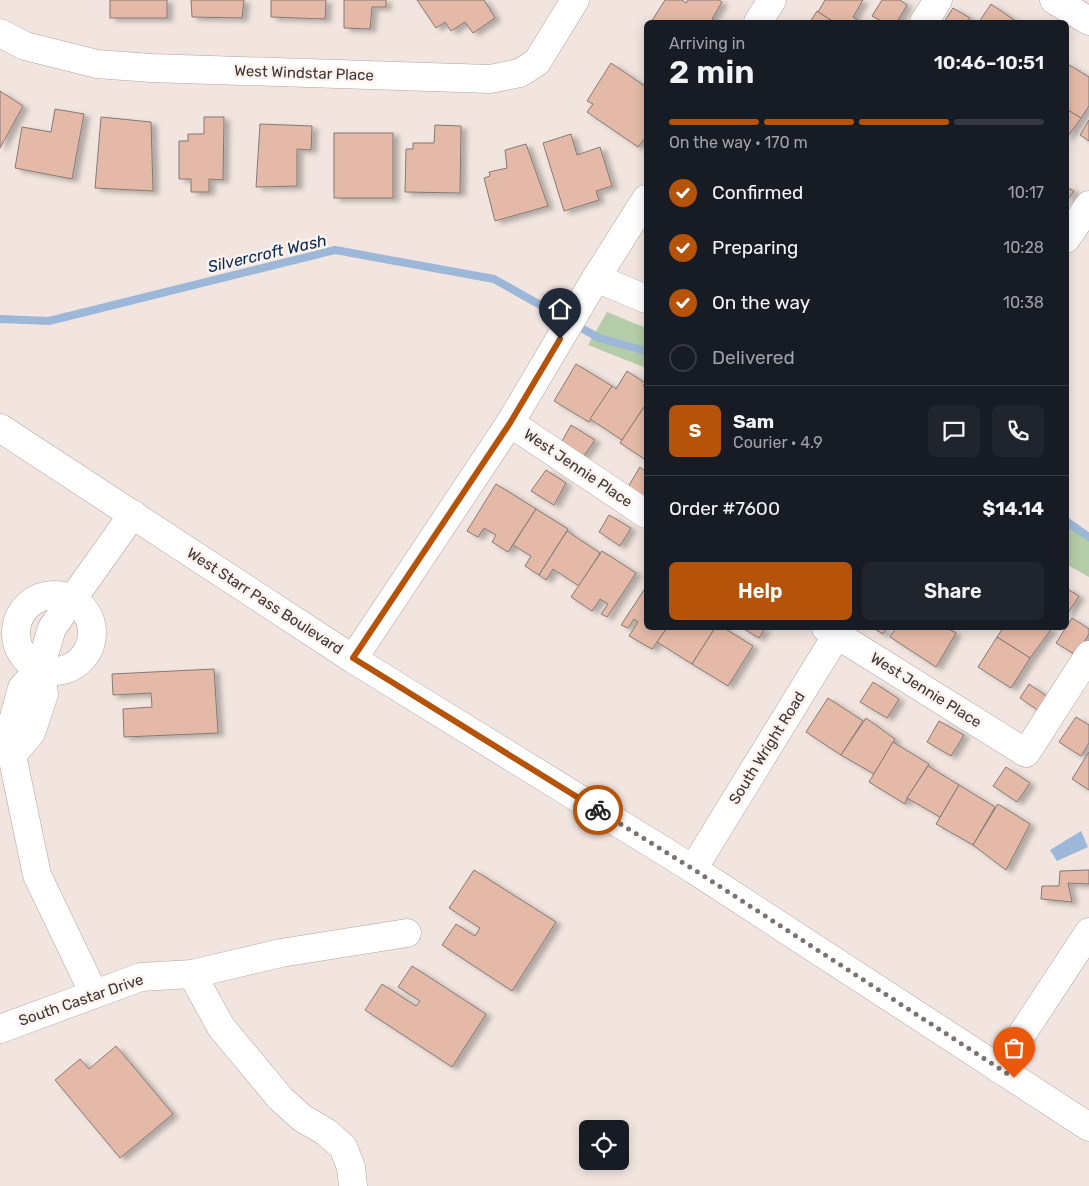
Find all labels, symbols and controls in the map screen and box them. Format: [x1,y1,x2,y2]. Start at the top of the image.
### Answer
text: Arriving in [669,34,745,53]
text: 10:46–10:51 [934,51,1044,74]
text: 2 min [669,53,754,91]
street label: West Windstar Place [234,62,374,84]
text: On the way · 170 m [669,133,808,152]
icon: check [669,179,697,207]
text: Confirmed [712,181,803,204]
text: 10:17 [1008,183,1044,202]
water label: Silvercroft Wash [206,231,328,276]
icon: check [669,234,697,262]
text: Preparing [712,236,798,259]
text: 10:28 [1003,238,1044,257]
pin [539,288,581,339]
icon: check [669,289,697,317]
text: On the way [712,291,810,314]
text: 10:38 [1003,293,1044,312]
icon: home [546,295,574,323]
text: Delivered [712,346,795,369]
button: chat [928,405,980,457]
button: phone [992,405,1044,457]
text: Sam [733,410,774,433]
text: S [689,419,701,442]
street label: West Jennie Place [520,425,636,511]
text: Courier · 4.9 [733,433,823,452]
text: Order #7600 [669,497,780,520]
text: $14.14 [982,497,1044,520]
street label: West Starr Pass Boulevard [184,544,346,658]
button: Help [669,562,852,620]
button: Share [862,562,1044,620]
street label: West Jennie Place [867,649,985,731]
street label: South Wright Road [725,688,809,808]
courier [573,785,623,835]
icon: bike [584,796,612,824]
street label: South Castar Drive [16,970,146,1030]
pin [993,1027,1035,1078]
icon: bag [1000,1034,1028,1062]
map controls [579,1120,629,1170]
button: locate [579,1120,629,1170]

